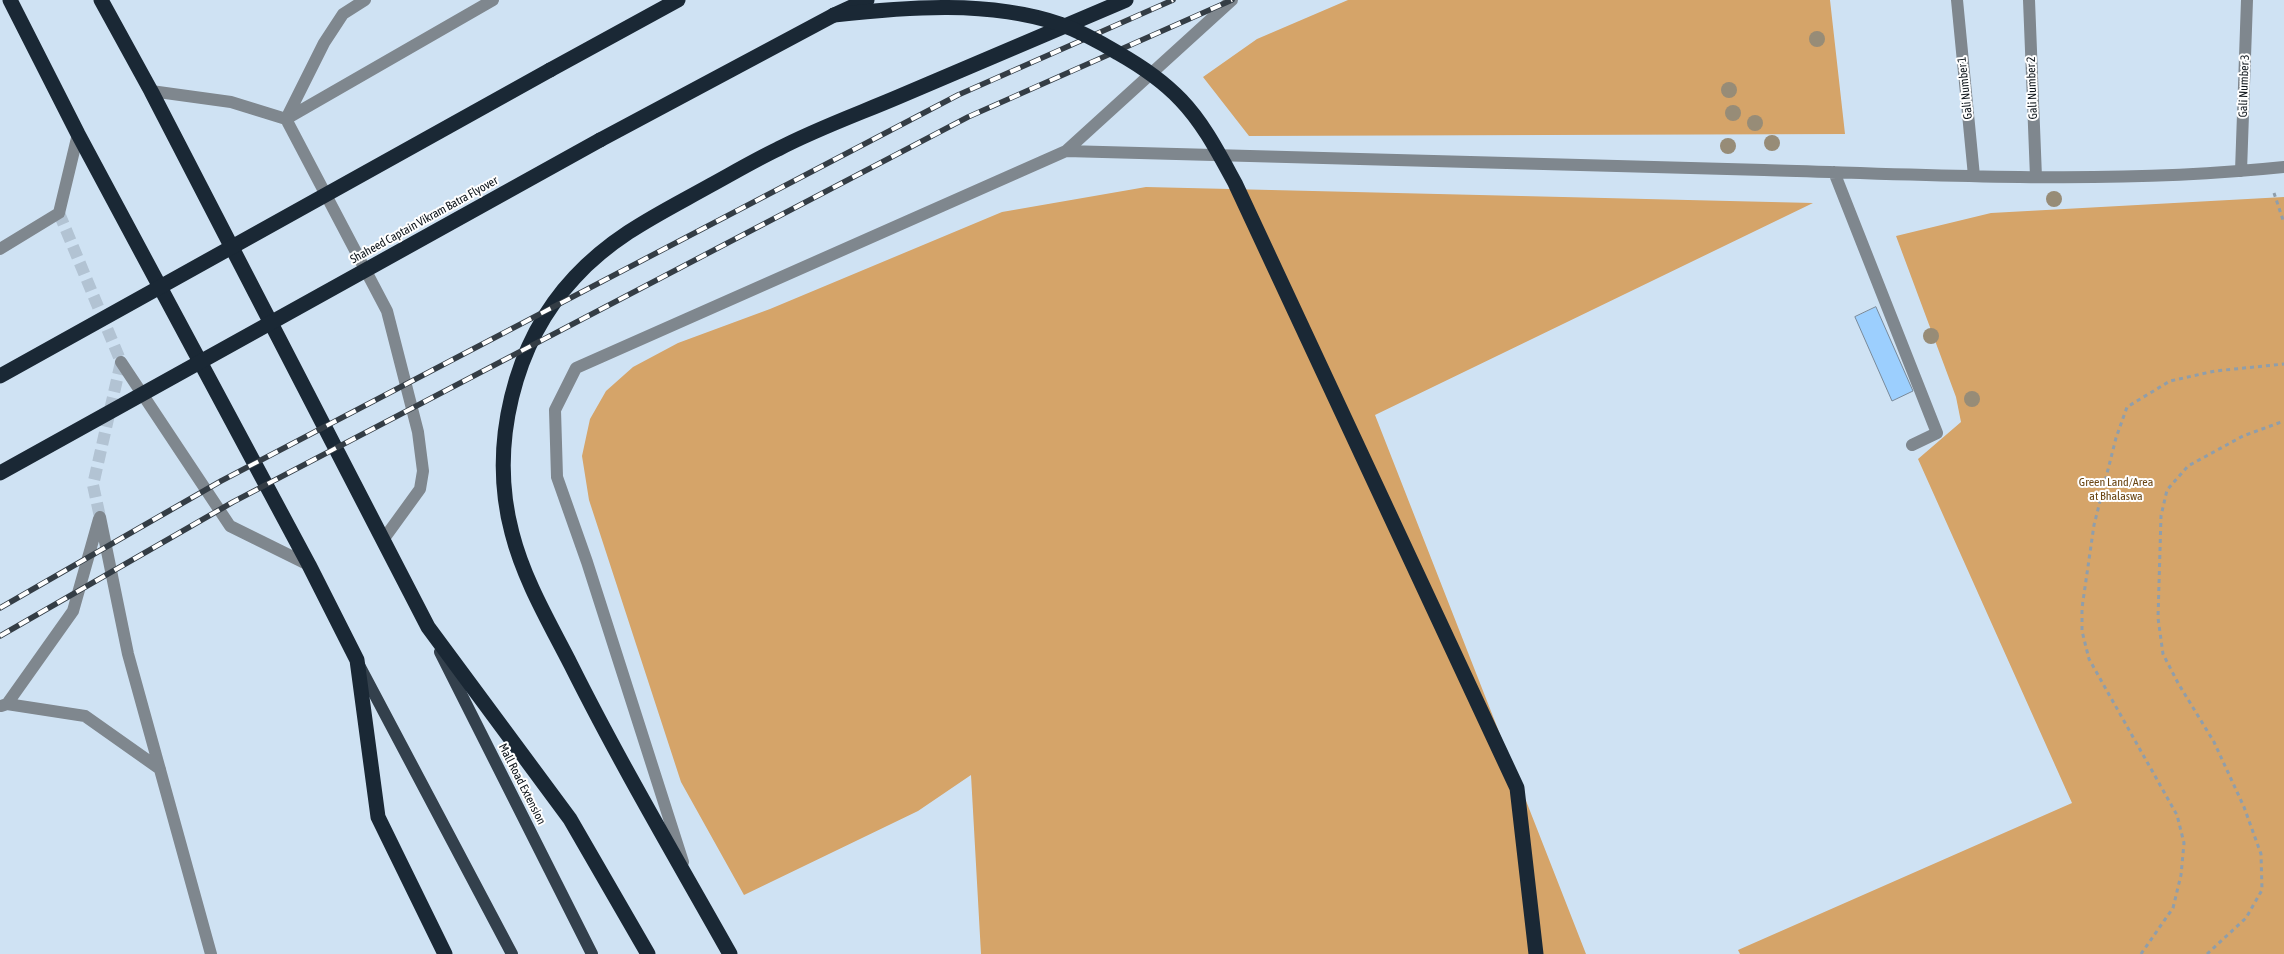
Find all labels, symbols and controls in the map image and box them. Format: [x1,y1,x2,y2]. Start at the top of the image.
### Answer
street label: Gali Number 3 [2236,54,2252,118]
street label: Gali Number 1 [1955,56,1975,120]
street label: Gali Number 2 [2024,56,2040,120]
street label: Shaheed Captain Vikram Batra Flyover [348,173,500,267]
park label: Green Land/Area at Bhalaswa [2079,475,2153,503]
street label: Mall Road Extension [495,741,549,827]

